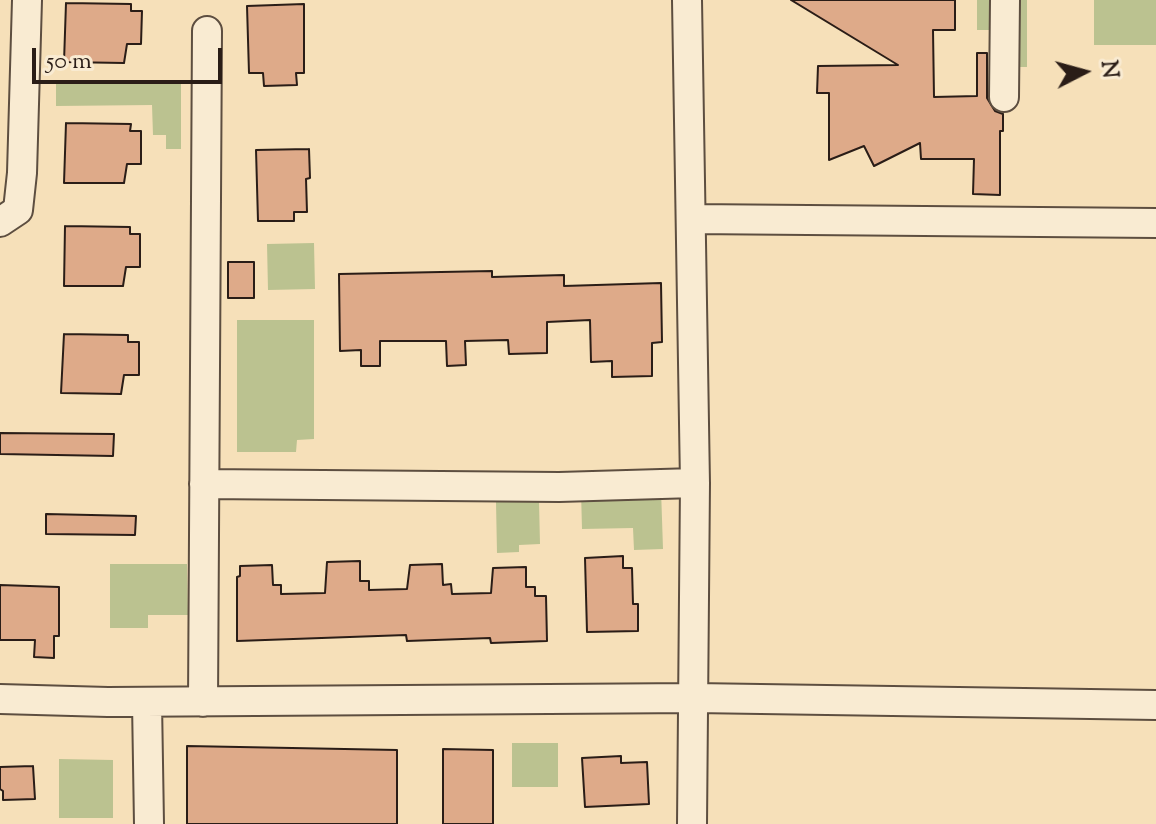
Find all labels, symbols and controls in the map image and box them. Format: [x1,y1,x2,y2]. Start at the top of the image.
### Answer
scale bar [36,32,226,82]
north arrow [1044,32,1124,112]
text: 50 m [46,45,92,79]
text: N [1091,59,1125,80]

